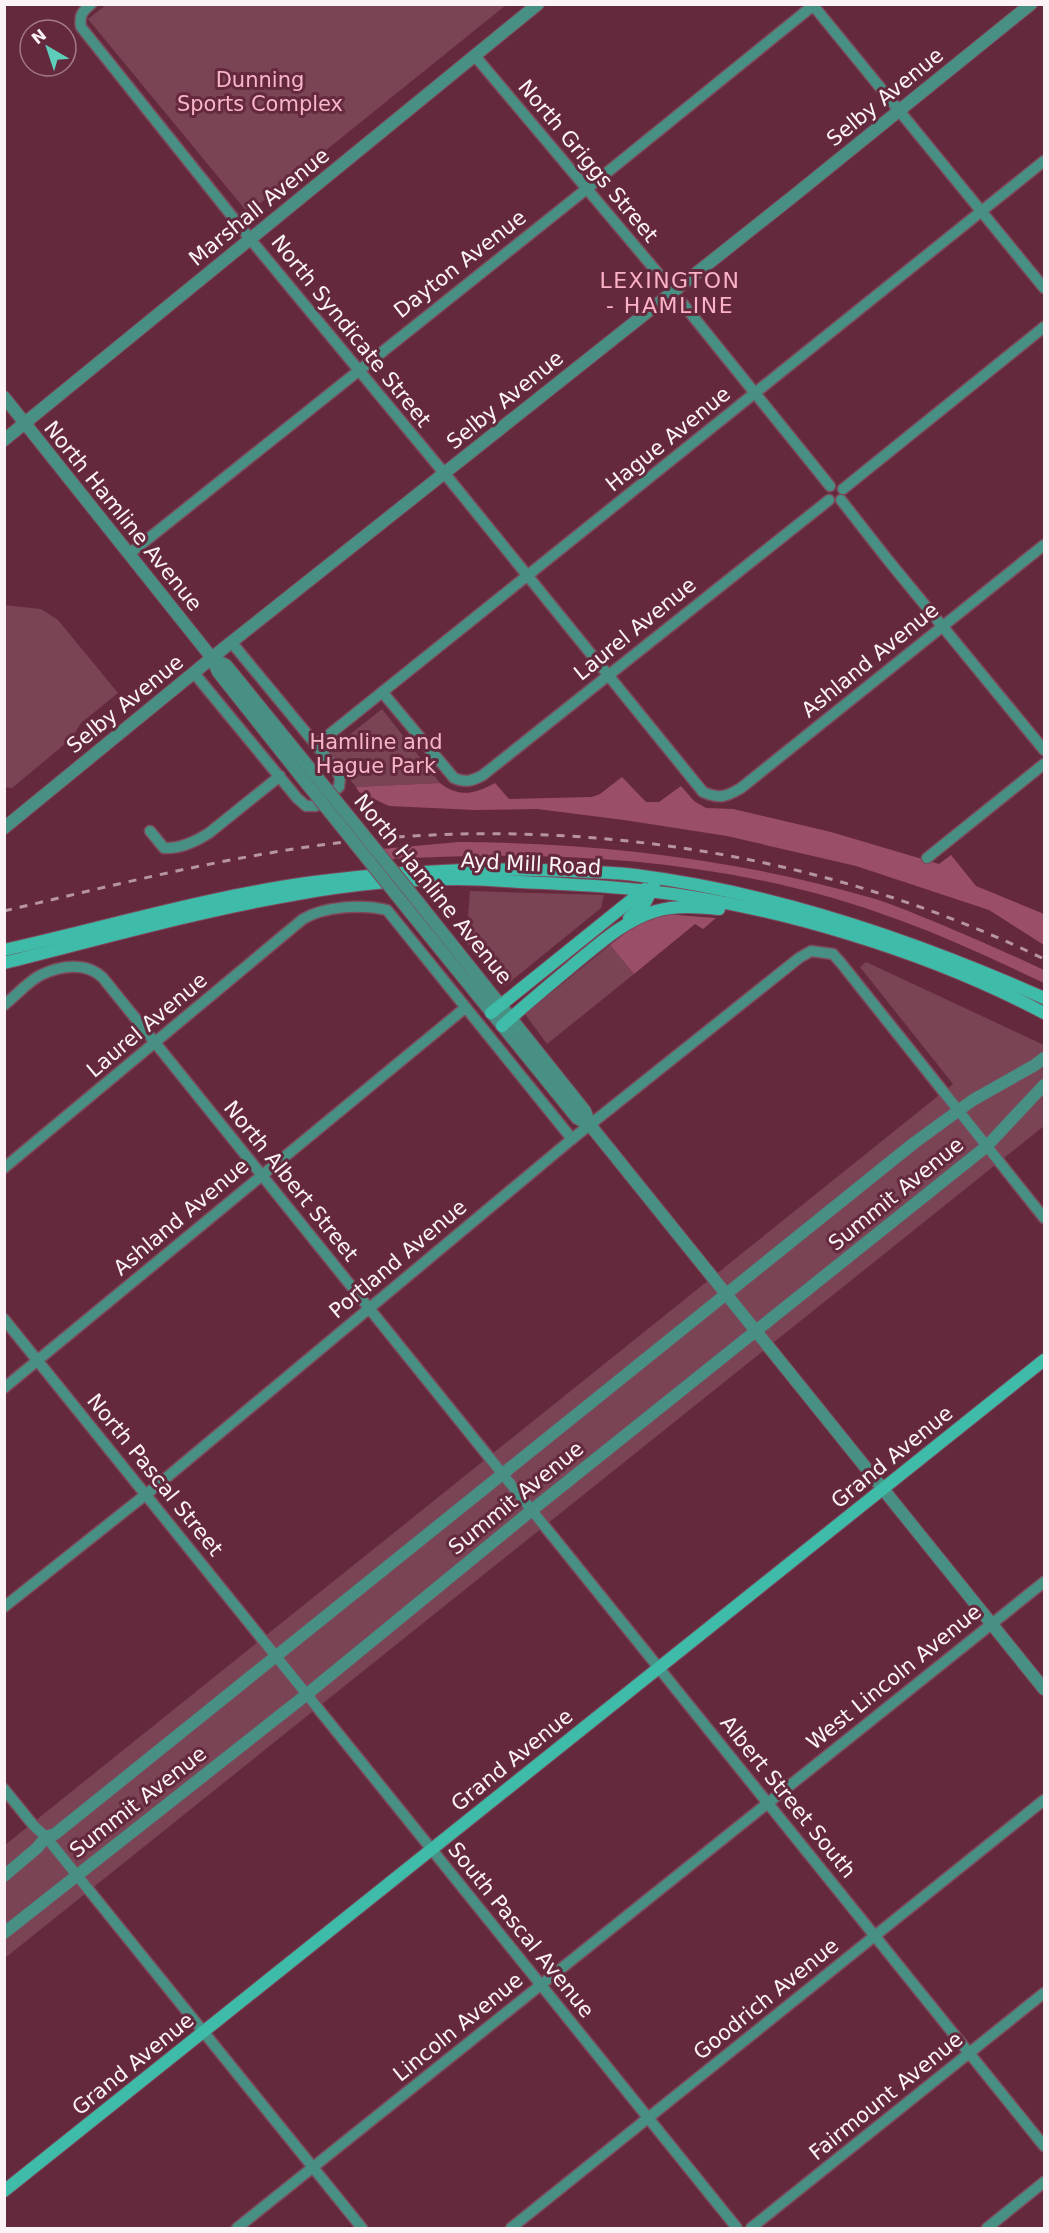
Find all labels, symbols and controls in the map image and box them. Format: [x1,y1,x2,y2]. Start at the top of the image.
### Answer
north arrow [18,18,78,78]
text: N [28,25,50,48]
street label: Selby Avenue [822,43,948,151]
park label: Dunning Sports Complex [177,68,343,116]
street label: North Griggs Street [513,75,663,247]
street label: Marshall Avenue [184,143,334,271]
street label: Dayton Avenue [389,205,531,323]
street label: North Syndicate Street [266,230,436,432]
district label: LEXINGTON - HAMLINE [599,268,741,318]
street label: Selby Avenue [442,346,568,454]
street label: Hague Avenue [601,382,735,496]
street label: North Hamline Avenue [39,416,207,616]
street label: Laurel Avenue [569,573,701,685]
street label: Ashland Avenue [797,598,943,722]
street label: Selby Avenue [62,650,188,758]
park label: Hamline and Hague Park [309,730,443,778]
street label: North Hamline Avenue [349,789,517,989]
street label: Ayd Mill Road [460,848,602,880]
street label: Laurel Avenue [82,968,212,1082]
street label: North Albert Street [219,1096,363,1266]
street label: Summit Avenue [824,1132,968,1256]
street label: Ashland Avenue [109,1154,253,1280]
street label: Portland Avenue [325,1195,471,1323]
street label: North Pascal Street [82,1389,228,1561]
street label: Grand Avenue [827,1401,957,1513]
street label: Summit Avenue [444,1436,588,1560]
street label: West Lincoln Avenue [802,1599,986,1755]
street label: Grand Avenue [447,1704,577,1816]
street label: Albert Street South [715,1711,861,1883]
street label: Summit Avenue [65,1741,211,1863]
street label: South Pascal Avenue [443,1838,599,2022]
street label: Goodrich Avenue [689,1933,843,2065]
street label: Lincoln Avenue [389,1968,527,2086]
street label: Grand Avenue [68,2008,198,2120]
street label: Fairmount Avenue [805,2027,967,2165]

